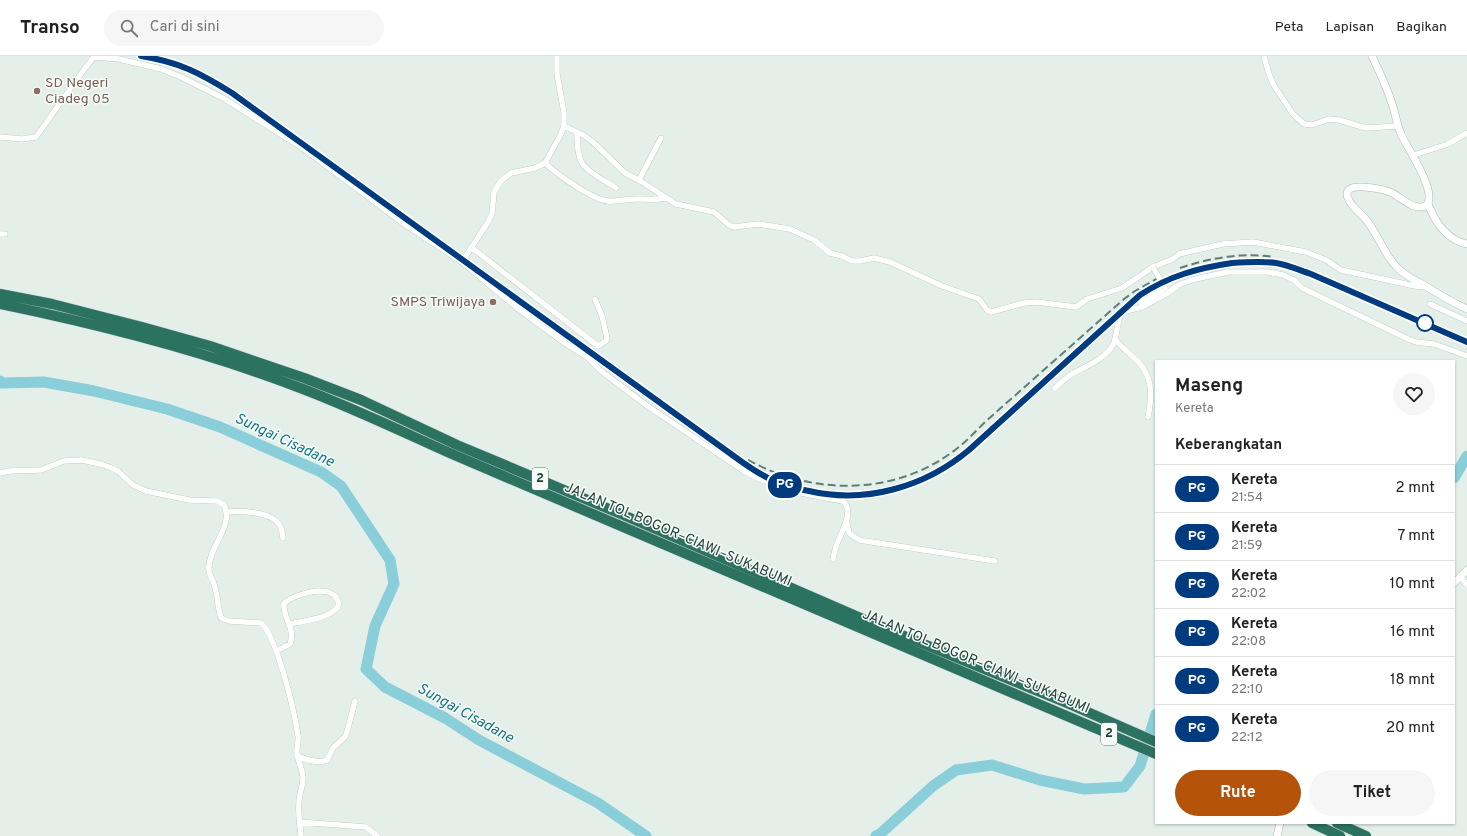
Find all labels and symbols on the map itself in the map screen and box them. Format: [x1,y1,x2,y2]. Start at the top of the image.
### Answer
place label: SD Negeri Ciadeg 05 [45,75,110,108]
marker: SD Negeri Ciadeg 05 [32,86,42,96]
place label: SMPS Triwijaya [391,294,485,311]
marker: SMPS Triwijaya [488,297,498,307]
unlabelled marker [1416,314,1434,332]
water label: Sungai Cisadane [231,410,337,472]
road number: 2 [532,468,548,490]
line badge: PG [767,472,803,498]
street label: JALAN TOL BOGOR–CIAWI–SUKABUMI [562,479,794,591]
street label: JALAN TOL BOGOR–CIAWI–SUKABUMI [860,606,1092,718]
water label: Sungai Cisadane [413,680,517,748]
road number: 2 [1101,723,1117,745]

